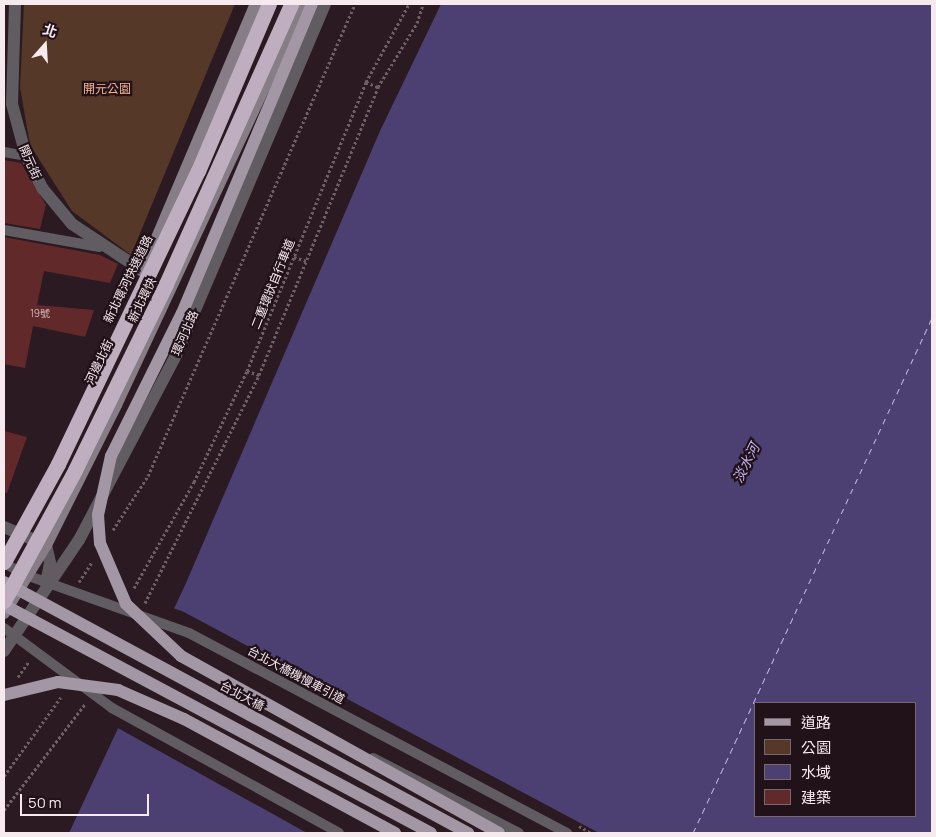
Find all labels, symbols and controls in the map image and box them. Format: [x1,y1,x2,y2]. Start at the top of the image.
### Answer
text: 北 [40,19,60,42]
north arrow [20,20,70,70]
park label: 開元公園 [83,82,131,96]
street label: 開元街 [16,143,44,181]
street label: 新北環河快速道路 [100,233,156,325]
street label: 二重環狀自行車道 [248,237,298,331]
street label: 新北環快 [125,275,159,325]
house number: 19號 [30,308,50,320]
street label: 環河北路 [169,308,201,358]
street label: 河邊北街 [82,337,116,387]
water label: 淡水河 [729,440,763,486]
street label: 台北大橋機慢車引道 [245,643,347,707]
street label: 台北大橋 [217,678,267,714]
legend [754,702,916,817]
text: 道路 [801,712,831,733]
text: 公園 [801,737,831,758]
text: 水域 [801,762,831,783]
scale bar [22,784,151,816]
text: 建築 [801,787,831,808]
text: 50 m [28,792,62,813]

